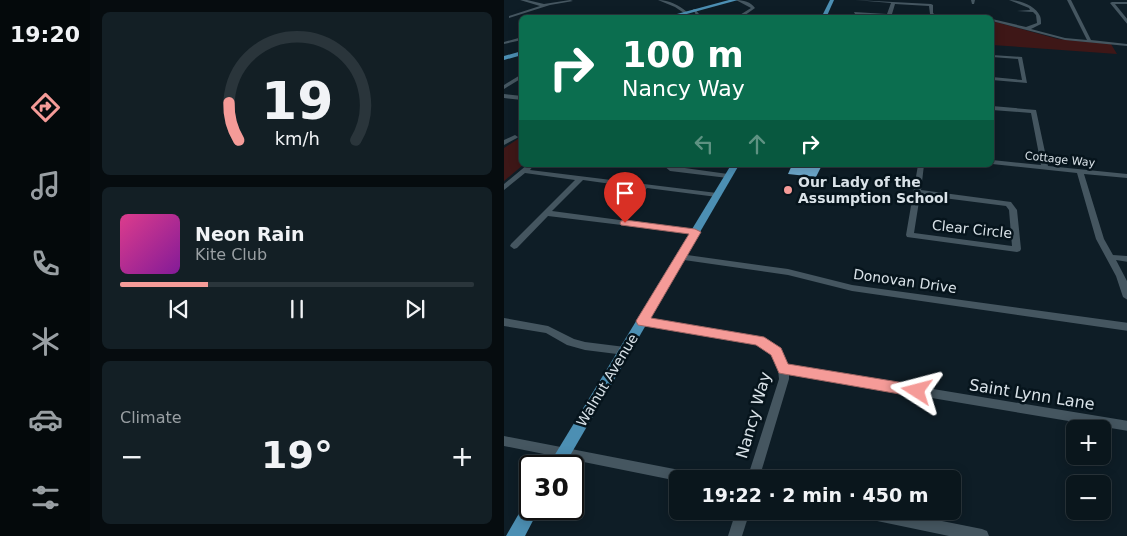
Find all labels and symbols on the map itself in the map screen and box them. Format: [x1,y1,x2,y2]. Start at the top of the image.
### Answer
street label: Cottage Way [1024,149,1096,170]
pin [604,172,646,223]
place label: Our Lady of the Assumption School [798,174,948,206]
marker: Our Lady of the Assumption School [782,184,794,196]
street label: Clear Circle [931,217,1013,241]
street label: Donovan Drive [852,266,958,296]
street label: Walnut Avenue [573,331,641,429]
position arrow [890,364,942,416]
street label: Nancy Way [732,370,775,461]
street label: Saint Lynn Lane [968,375,1096,414]
speed limit sign: 30 [519,455,584,520]

